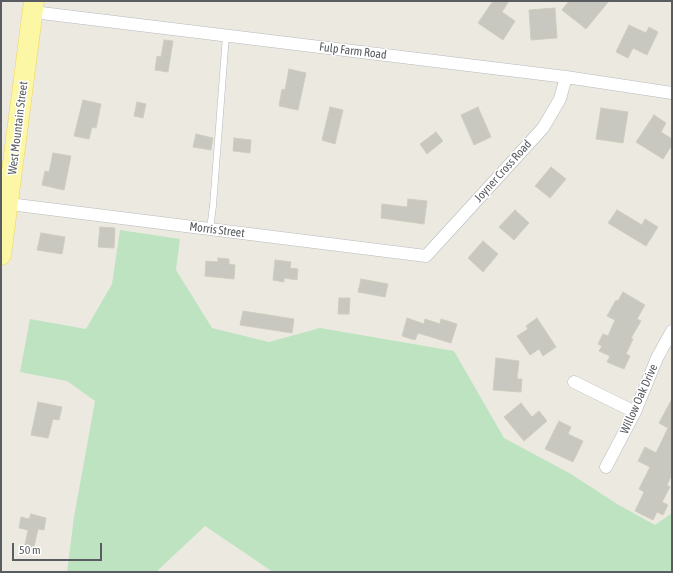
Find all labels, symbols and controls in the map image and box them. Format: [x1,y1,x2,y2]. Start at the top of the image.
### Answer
street label: Fulp Farm Road [318,40,388,62]
street label: West Mountain Street [5,80,31,176]
street label: Joyner Cross Road [471,137,535,205]
street label: Morris Street [188,219,246,241]
street label: Willow Oak Drive [617,362,661,436]
scale bar [14,535,104,561]
text: 50 m [19,543,41,557]

